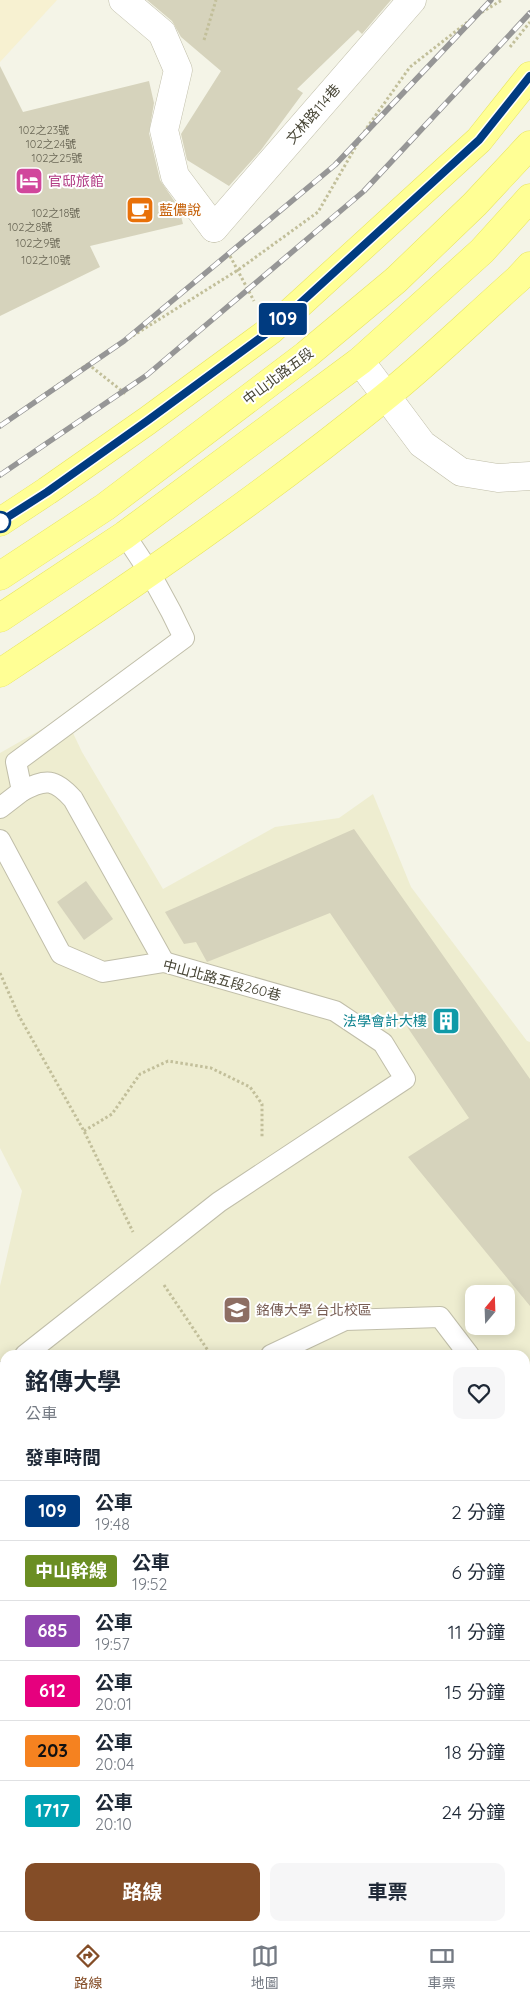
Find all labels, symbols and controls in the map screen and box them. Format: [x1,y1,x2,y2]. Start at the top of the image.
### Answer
street label: 文林路114巷 [282,80,344,148]
house number: 102之23號 [19,123,69,137]
house number: 102之24號 [26,137,76,151]
house number: 102之25號 [32,151,82,165]
hotel icon: 官邸旅館 [14,166,44,196]
place label: 官邸旅館 [48,172,104,190]
cafe icon: 藍儂說 [125,195,155,225]
place label: 藍儂說 [159,201,201,219]
house number: 102之18號 [32,206,80,220]
house number: 102之8號 [8,220,52,234]
house number: 102之9號 [16,236,60,250]
house number: 102之10號 [21,253,71,267]
line badge: 109 [254,303,312,335]
text: 109 [269,307,297,330]
street label: 中山北路五段 [239,344,317,408]
unlabelled marker [0,511,11,533]
street label: 中山北路五段260巷 [161,956,283,1004]
building icon: 法學會計大樓 [431,1006,461,1036]
place label: 法學會計大樓 [343,1012,427,1030]
north arrow [465,1285,515,1335]
map controls [465,1285,515,1335]
school or university icon: 銘傳大學 台北校區 [222,1295,252,1325]
place label: 銘傳大學 台北校區 [256,1301,372,1319]
text: 銘傳大學 [25,1366,121,1396]
button: heart [453,1367,505,1419]
text: 公車 [25,1403,57,1423]
text: 發車時間 [25,1445,101,1469]
text: 公車 [95,1490,133,1514]
text: 109 [38,1499,67,1522]
text: 2 分鐘 [451,1500,505,1524]
text: 19:48 [95,1514,130,1534]
text: 公車 [132,1550,170,1574]
text: 中山幹線 [35,1559,107,1582]
text: 6 分鐘 [452,1560,505,1584]
text: 19:52 [132,1574,167,1594]
text: 公車 [95,1610,133,1634]
text: 685 [37,1619,68,1642]
text: 11 分鐘 [448,1620,505,1644]
text: 19:57 [95,1634,130,1654]
text: 公車 [95,1670,133,1694]
text: 612 [39,1679,66,1702]
text: 15 分鐘 [444,1680,505,1704]
text: 20:01 [95,1694,132,1714]
text: 公車 [95,1730,133,1754]
text: 203 [37,1739,68,1762]
text: 18 分鐘 [445,1740,505,1764]
text: 20:04 [95,1754,134,1774]
text: 公車 [95,1790,133,1814]
text: 1717 [35,1799,70,1822]
text: 24 分鐘 [442,1800,505,1824]
text: 20:10 [95,1814,132,1834]
button: 路線 [25,1863,260,1921]
button: 車票 [270,1863,505,1921]
tab: 路線 [74,1942,102,1992]
tab: 地圖 [251,1942,279,1992]
tab: 車票 [428,1942,456,1992]

